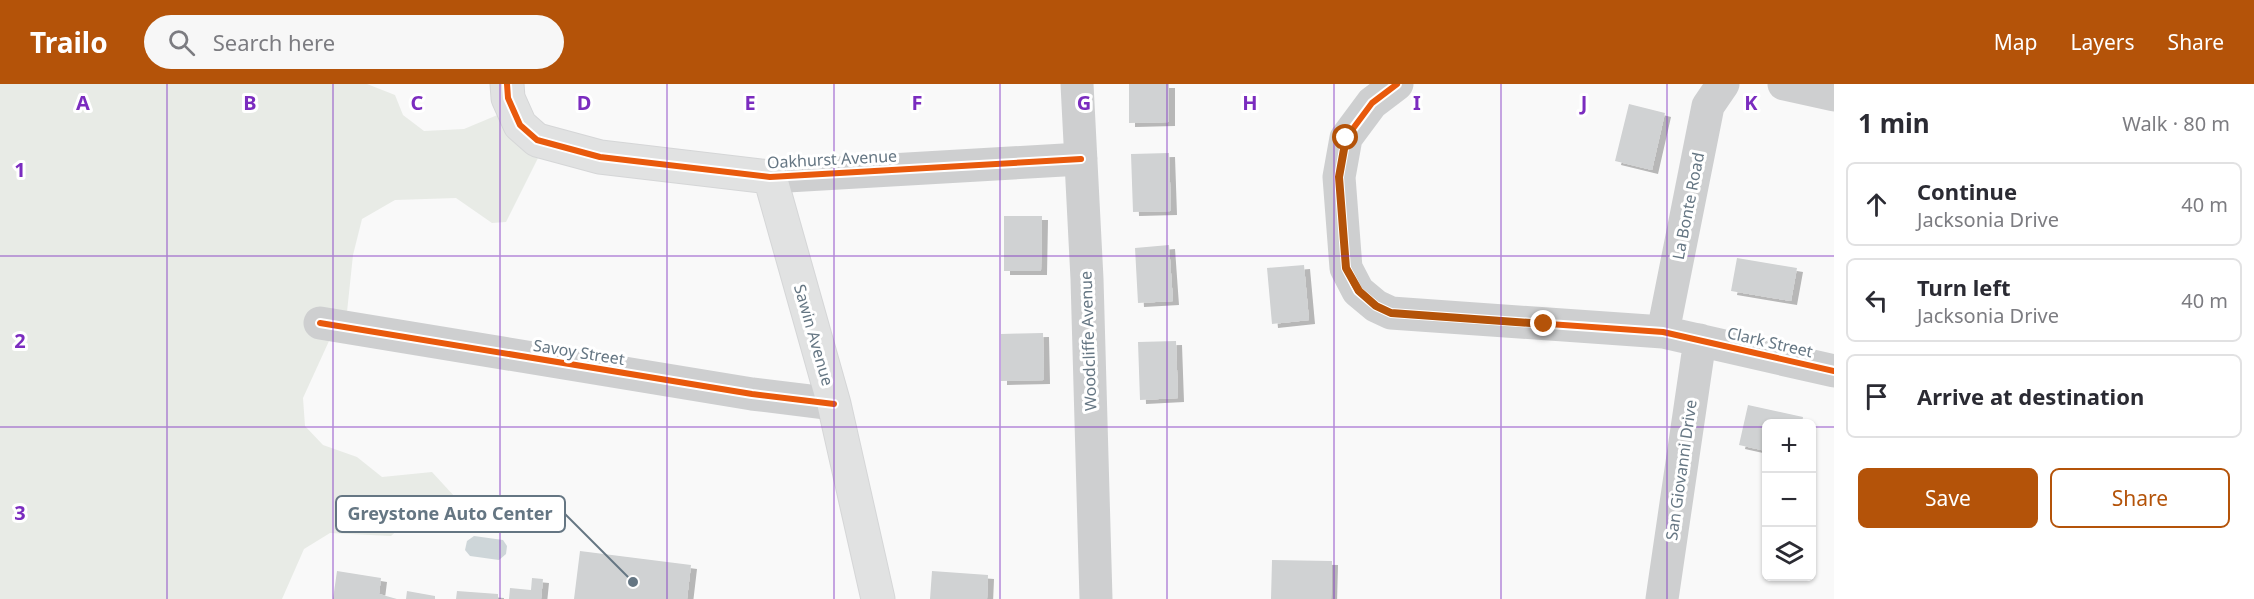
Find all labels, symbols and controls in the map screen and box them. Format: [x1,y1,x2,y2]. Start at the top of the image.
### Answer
search box [144,15,564,69]
text: Trailo [30,23,108,61]
icon: search [165,26,198,59]
text: Search here [213,27,335,57]
text: Map [1994,28,2038,56]
text: Layers [2071,28,2135,56]
text: Share [2168,28,2224,56]
text: A [76,89,90,116]
text: B [243,89,257,116]
text: C [411,89,424,116]
text: D [577,89,591,116]
text: E [744,89,756,116]
text: F [912,89,922,116]
text: G [1077,89,1091,116]
text: H [1242,89,1258,116]
text: I [1413,89,1421,116]
text: J [1579,89,1587,116]
text: K [1744,89,1758,116]
text: 1 min [1858,105,1930,141]
text: Walk · 80 m [2122,110,2230,137]
route start [1332,124,1358,150]
street label: Oakhurst Avenue [766,145,898,173]
street label: La Bonte Road [1667,150,1709,262]
text: 1 [14,156,26,183]
text: Continue [1917,176,2017,206]
icon: ahead [1860,188,1893,221]
text: 40 m [2181,191,2228,218]
text: Jacksonia Drive [1917,206,2059,233]
street label: Woodcliffe Avenue [1075,271,1101,411]
text: Turn left [1917,272,2011,302]
street label: Sawin Avenue [789,282,839,388]
icon: left [1860,284,1893,317]
text: 40 m [2181,287,2228,314]
text: Jacksonia Drive [1917,302,2059,329]
route end [1530,310,1556,336]
street label: Clark Street [1725,321,1815,363]
text: 2 [14,327,26,354]
street label: Savoy Street [532,334,626,370]
icon: arrive [1860,380,1893,413]
text: Arrive at destination [1917,381,2144,411]
street label: San Giovanni Drive [1660,398,1702,542]
map controls [1762,419,1816,581]
button: + [1762,419,1816,473]
button: Save [1858,468,2038,528]
button: Share [2050,468,2230,528]
button: − [1762,473,1816,527]
callout: Greystone Auto Center [336,496,565,532]
text: 3 [14,499,26,526]
text: Greystone Auto Center [347,501,553,525]
button: layers [1762,527,1816,581]

